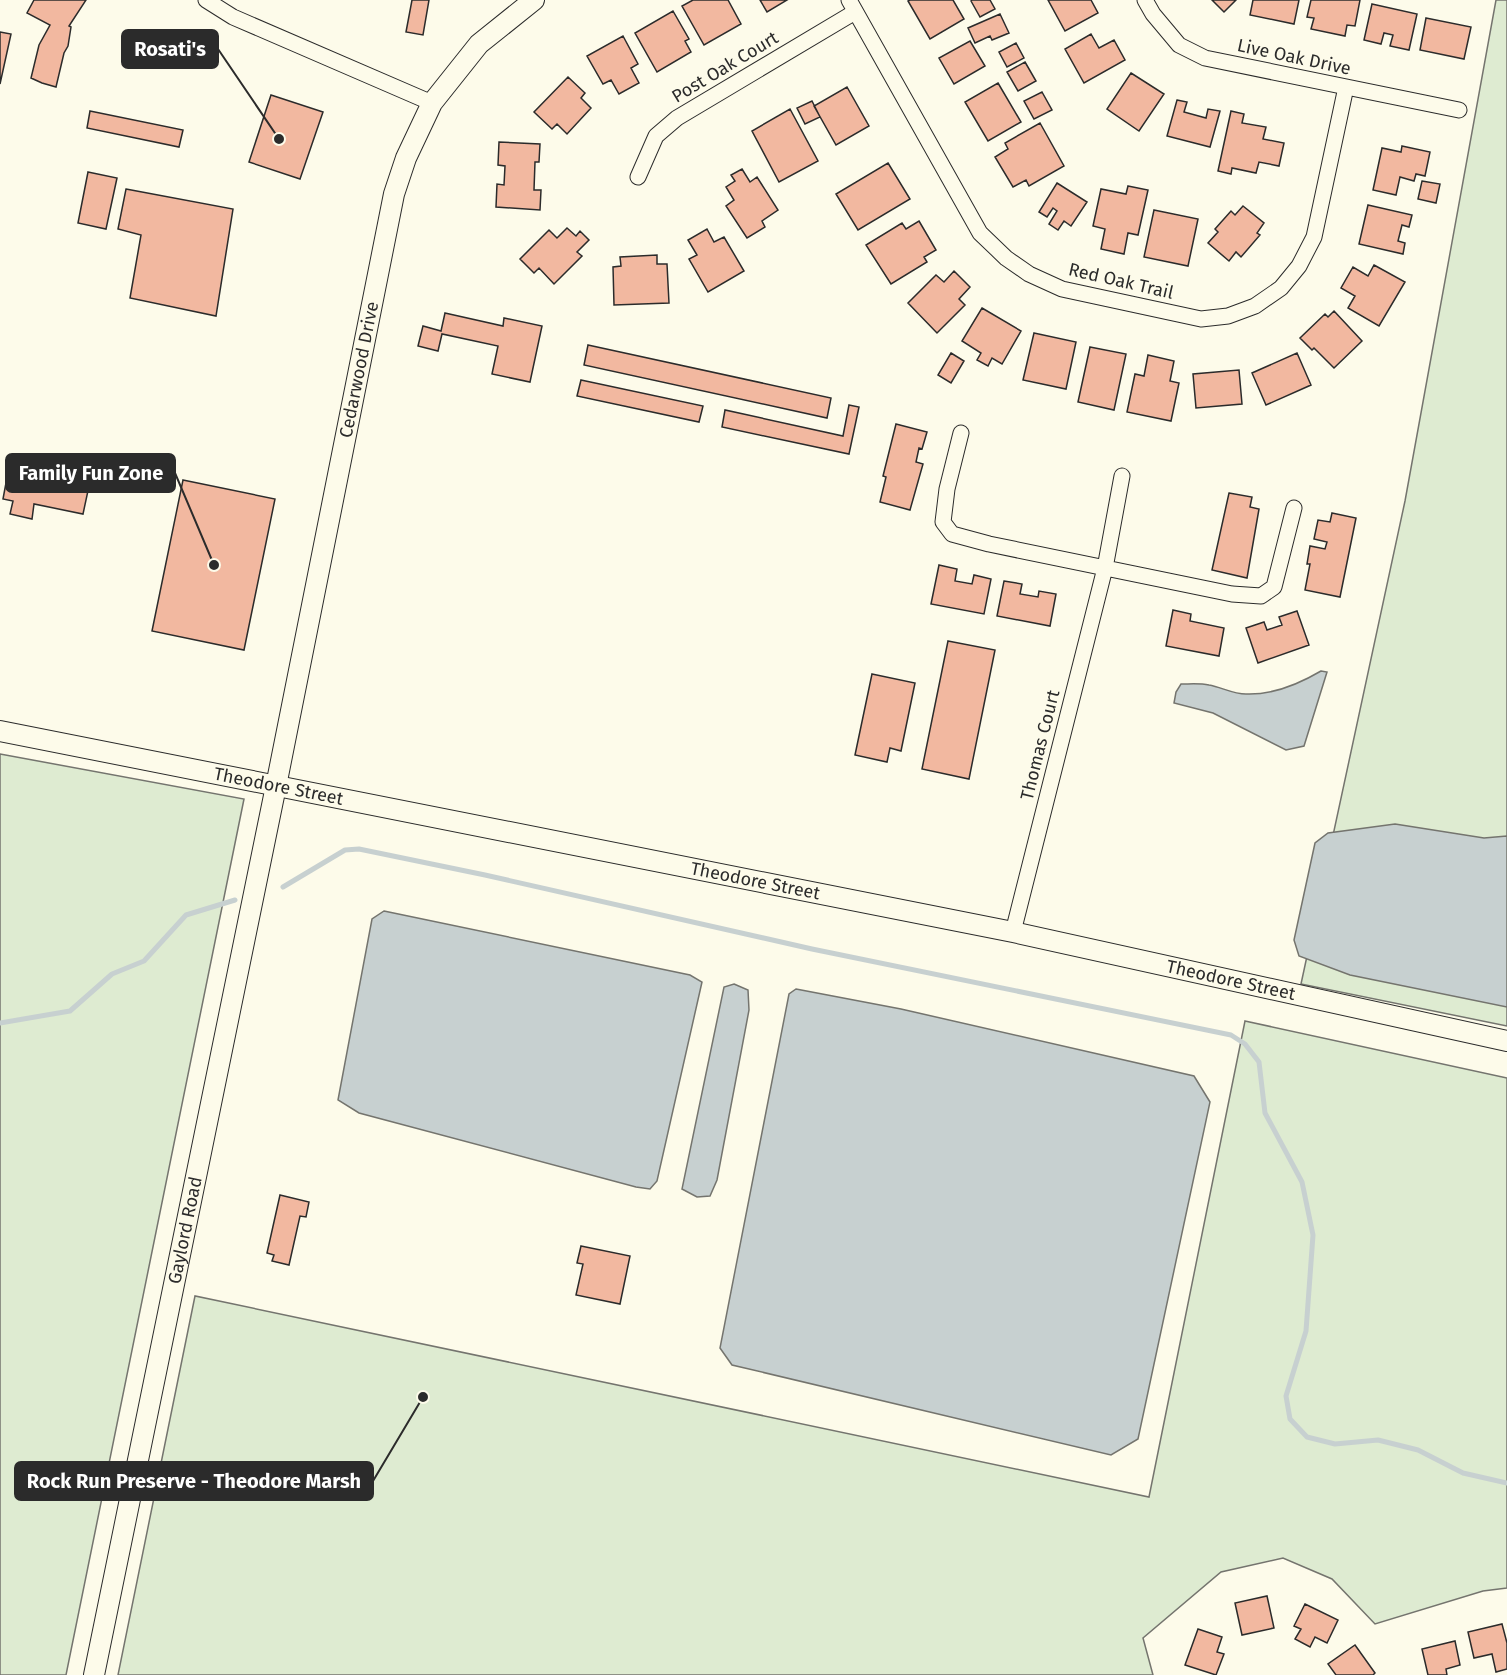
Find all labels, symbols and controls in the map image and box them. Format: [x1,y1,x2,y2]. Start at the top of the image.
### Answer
street label: Post Oak Court [668,26,783,107]
callout: Rosati's [122,30,218,68]
street label: Live Oak Drive [1235,34,1353,80]
text: Rosati's [134,37,206,61]
street label: Red Oak Trail [1066,258,1176,304]
street label: Cedarwood Drive [335,299,383,440]
callout: Family Fun Zone [6,454,175,492]
text: Family Fun Zone [19,461,163,485]
street label: Thomas Court [1016,687,1064,802]
street label: Theodore Street [212,763,346,810]
street label: Theodore Street [689,857,822,905]
street label: Theodore Street [1165,955,1298,1005]
street label: Gaylord Road [163,1175,207,1286]
callout: Rock Run Preserve - Theodore Marsh [15,1462,373,1500]
text: Rock Run Preserve - Theodore Marsh [27,1469,361,1493]

